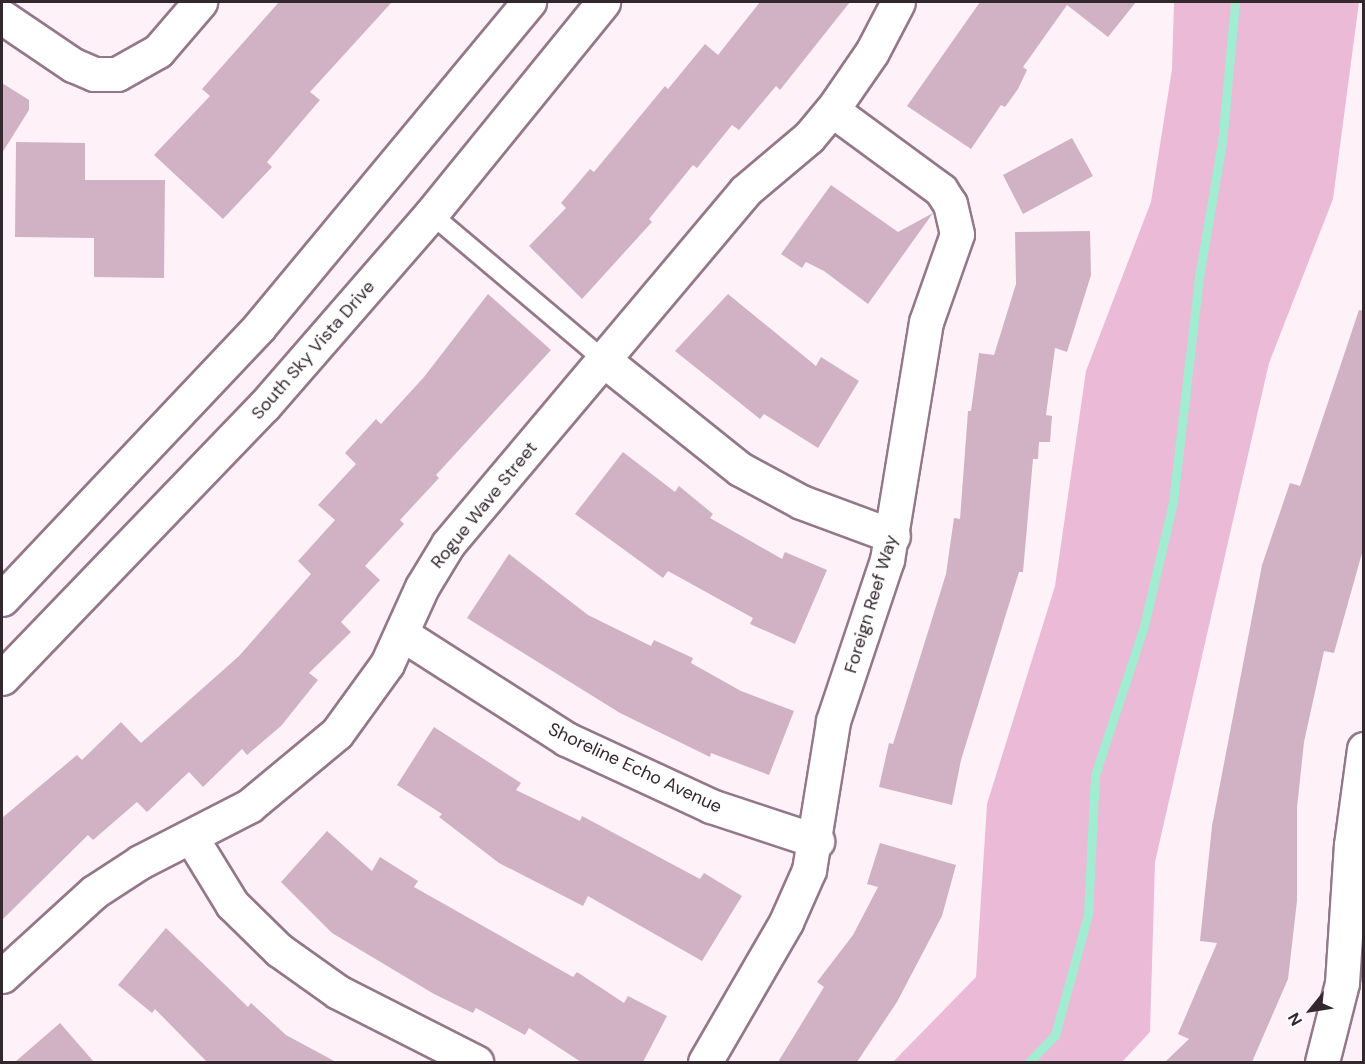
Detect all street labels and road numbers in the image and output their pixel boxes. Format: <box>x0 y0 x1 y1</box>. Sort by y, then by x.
street label: South Sky Vista Drive <box>247 276 379 424</box>
street label: Rogue Wave Street <box>426 437 542 573</box>
street label: Foreign Reef Way <box>840 532 902 676</box>
street label: Shoreline Echo Avenue <box>545 718 725 818</box>

